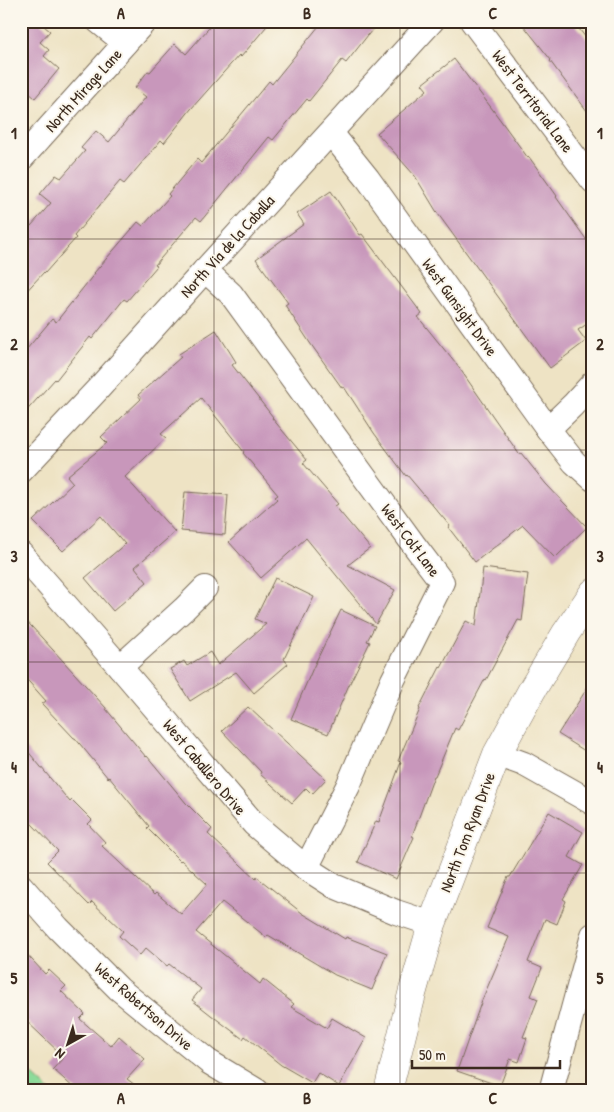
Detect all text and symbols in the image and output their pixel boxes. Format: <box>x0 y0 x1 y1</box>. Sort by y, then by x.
text: A <box>117 2 125 24</box>
text: B <box>303 2 311 24</box>
text: C <box>489 2 498 24</box>
street label: North Mirage Lane <box>40 43 127 137</box>
street label: West Territorial Lane <box>487 45 579 157</box>
text: 1 <box>11 122 17 144</box>
text: 1 <box>597 122 603 144</box>
street label: North Via de la Caballa <box>175 190 279 302</box>
street label: West Gunsight Drive <box>417 254 503 361</box>
text: 2 <box>10 333 18 355</box>
text: 2 <box>596 333 604 355</box>
street label: West Colt Lane <box>376 499 446 581</box>
text: 3 <box>10 545 18 567</box>
text: 3 <box>596 545 604 567</box>
street label: West Caballero Drive <box>158 714 252 820</box>
text: 4 <box>11 756 17 778</box>
text: 4 <box>597 756 603 778</box>
street label: North Tom Ryan Drive <box>434 768 500 895</box>
street label: West Robertson Drive <box>90 957 198 1055</box>
text: 5 <box>11 967 18 989</box>
text: 5 <box>597 967 604 989</box>
north arrow <box>42 1020 92 1070</box>
scale bar <box>412 1037 559 1069</box>
text: N <box>50 1044 68 1064</box>
text: 50 m <box>419 1044 446 1065</box>
text: A <box>117 1087 125 1109</box>
text: B <box>303 1087 311 1109</box>
text: C <box>489 1087 498 1109</box>

